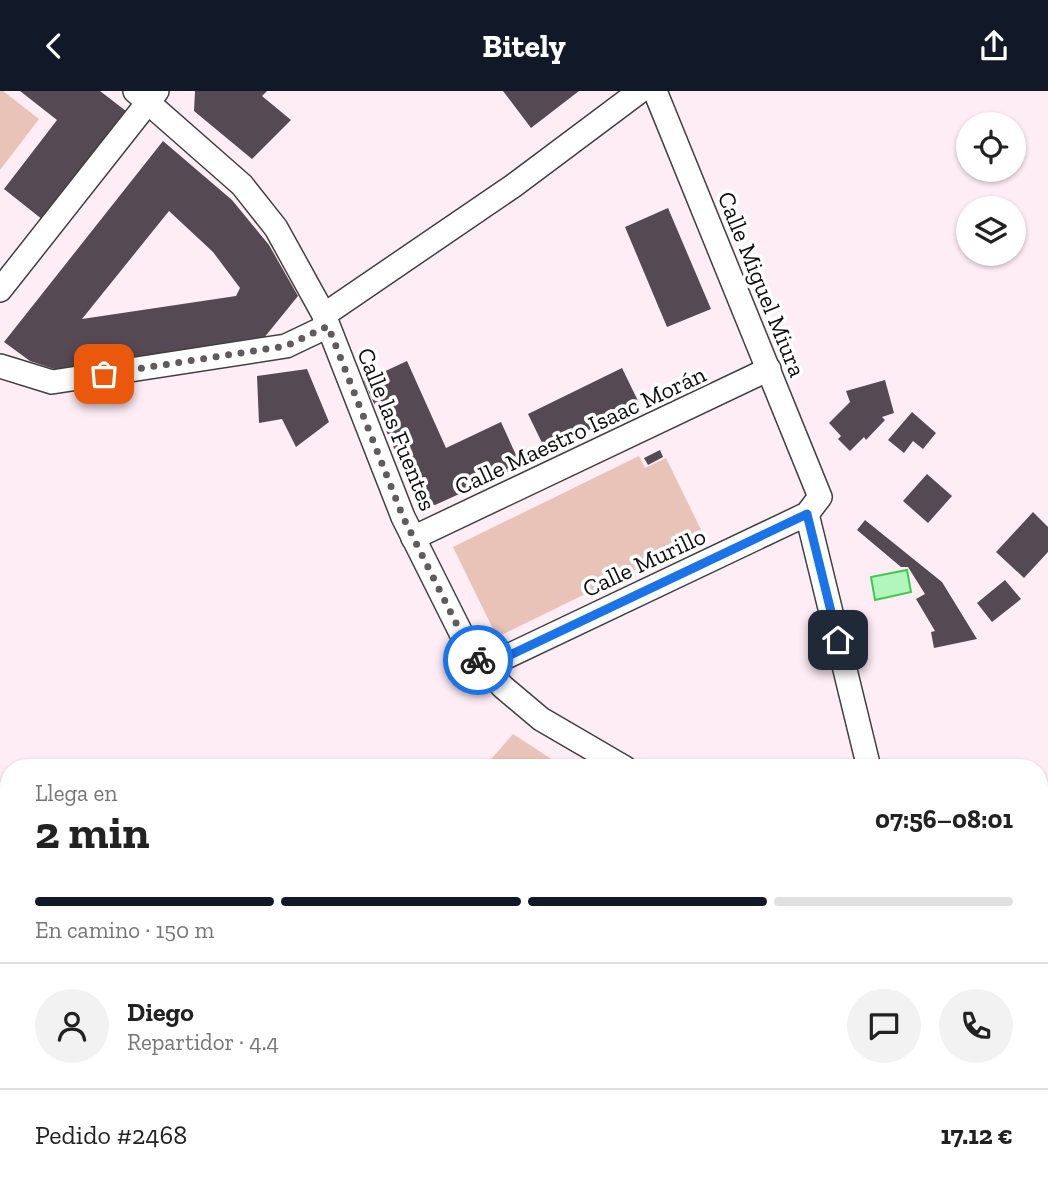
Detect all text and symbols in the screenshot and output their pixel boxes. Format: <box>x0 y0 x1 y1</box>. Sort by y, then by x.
icon: back <box>35 27 73 65</box>
text: Bitely <box>482 27 566 65</box>
icon: share <box>975 27 1013 65</box>
map controls <box>956 112 1026 266</box>
button: locate <box>956 112 1026 182</box>
street label: Calle Miguel Miura <box>712 187 813 381</box>
button: layers <box>956 196 1026 266</box>
street label: Calle las Fuentes <box>351 343 443 515</box>
pin <box>74 344 134 404</box>
icon: bag <box>85 355 123 393</box>
street label: Calle Maestro Isaac Morán <box>450 359 710 501</box>
street label: Calle Murillo <box>578 521 710 603</box>
pin <box>808 610 868 670</box>
icon: home <box>819 621 857 659</box>
courier <box>443 625 513 695</box>
icon: bike <box>459 641 497 679</box>
text: Llega en <box>35 779 117 807</box>
text: 07:56–08:01 <box>875 803 1013 835</box>
text: 2 min <box>35 805 150 860</box>
text: En camino · 150 m <box>35 916 214 944</box>
button: person <box>35 989 109 1063</box>
button: chat <box>847 989 921 1063</box>
button: phone <box>939 989 1013 1063</box>
text: Diego <box>127 996 194 1028</box>
text: Repartidor · 4.4 <box>127 1028 279 1056</box>
text: Pedido #2468 <box>35 1119 187 1151</box>
text: 17.12 € <box>940 1119 1013 1151</box>

